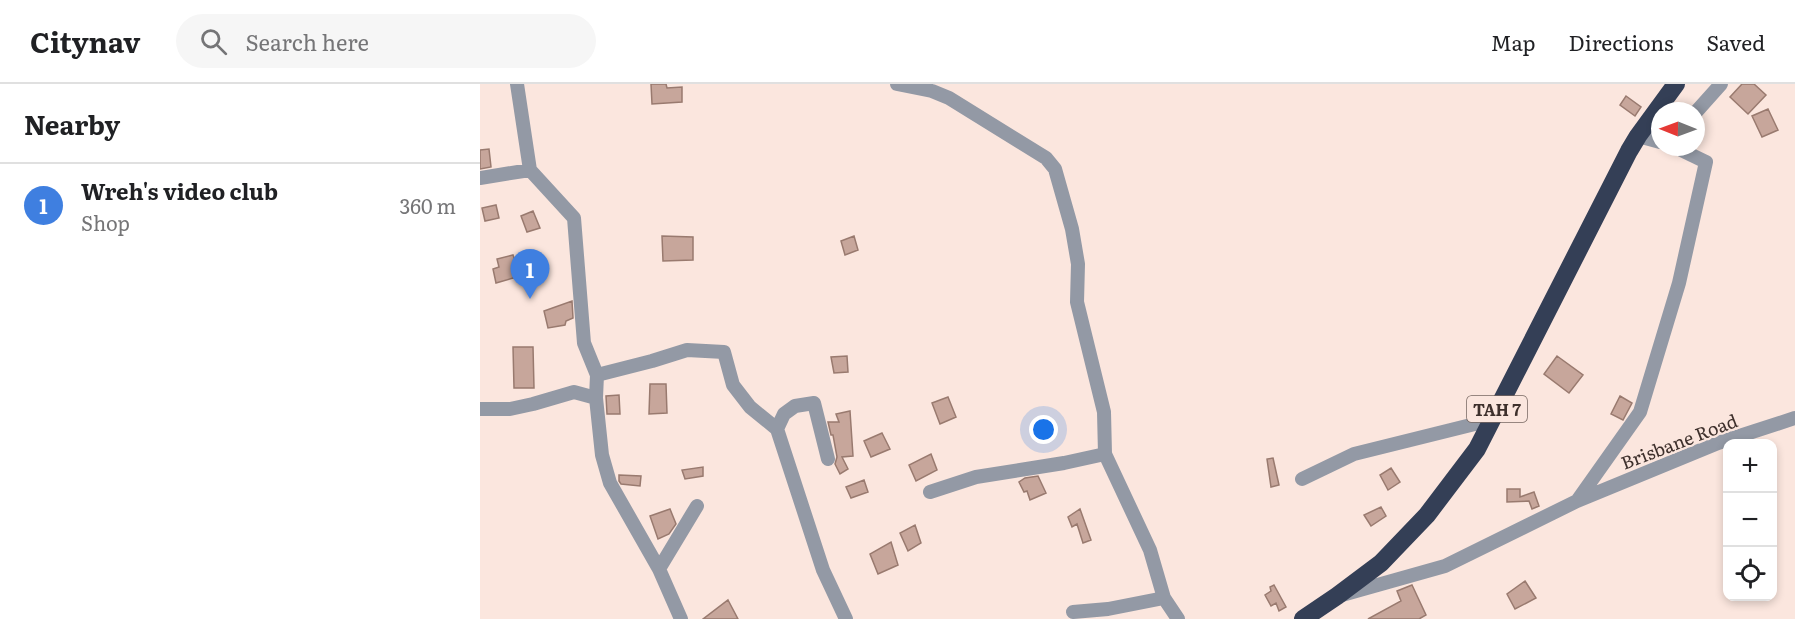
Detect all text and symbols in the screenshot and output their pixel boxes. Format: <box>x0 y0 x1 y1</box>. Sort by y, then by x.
search box <box>176 14 596 68</box>
text: Citynav <box>30 20 140 62</box>
icon: search <box>197 25 230 58</box>
text: Search here <box>245 25 369 58</box>
text: Map <box>1491 26 1536 57</box>
text: Directions <box>1569 26 1674 57</box>
text: Saved <box>1707 26 1765 57</box>
north arrow <box>1651 102 1705 156</box>
text: Nearby <box>24 104 120 143</box>
text: Wreh's video club <box>81 174 278 207</box>
text: 1 <box>39 190 48 220</box>
text: 360 m <box>399 190 456 220</box>
text: Shop <box>81 207 130 237</box>
pin: 1 <box>511 250 550 299</box>
road number: TAH 7 <box>1467 396 1527 422</box>
street label: Brisbane Road <box>1617 406 1741 476</box>
your location <box>1029 415 1058 444</box>
map controls <box>1723 439 1777 601</box>
button: + <box>1723 439 1777 493</box>
button: − <box>1723 493 1777 547</box>
button: locate <box>1723 547 1777 601</box>

